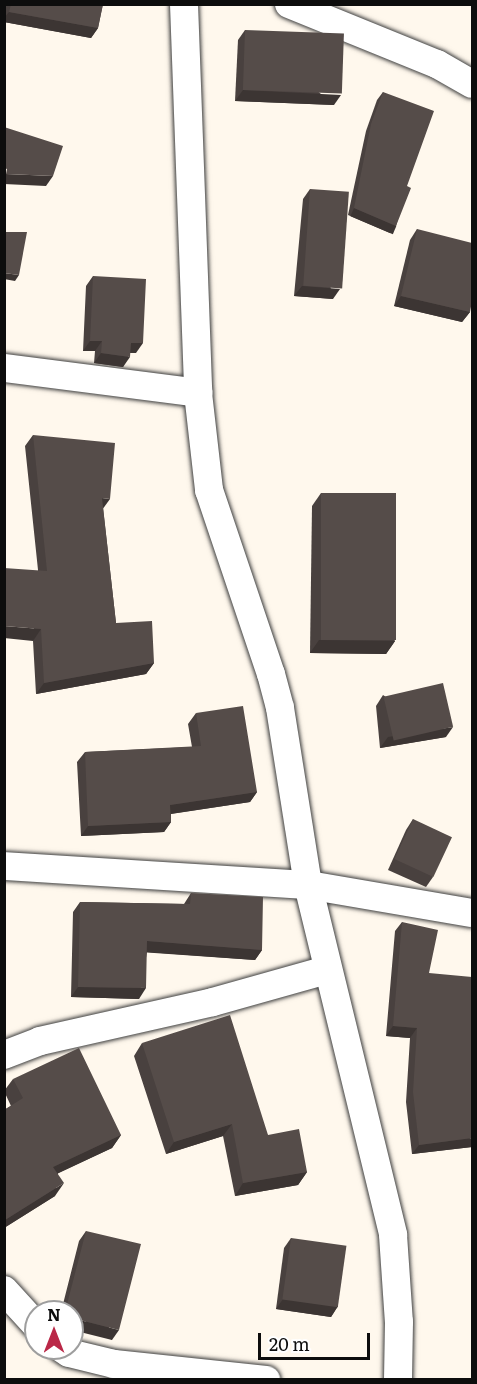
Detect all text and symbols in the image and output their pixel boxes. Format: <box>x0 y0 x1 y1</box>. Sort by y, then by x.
north arrow <box>24 1300 84 1360</box>
text: N <box>47 1302 61 1326</box>
scale bar <box>261 1321 374 1359</box>
text: 20 m <box>269 1330 310 1357</box>

